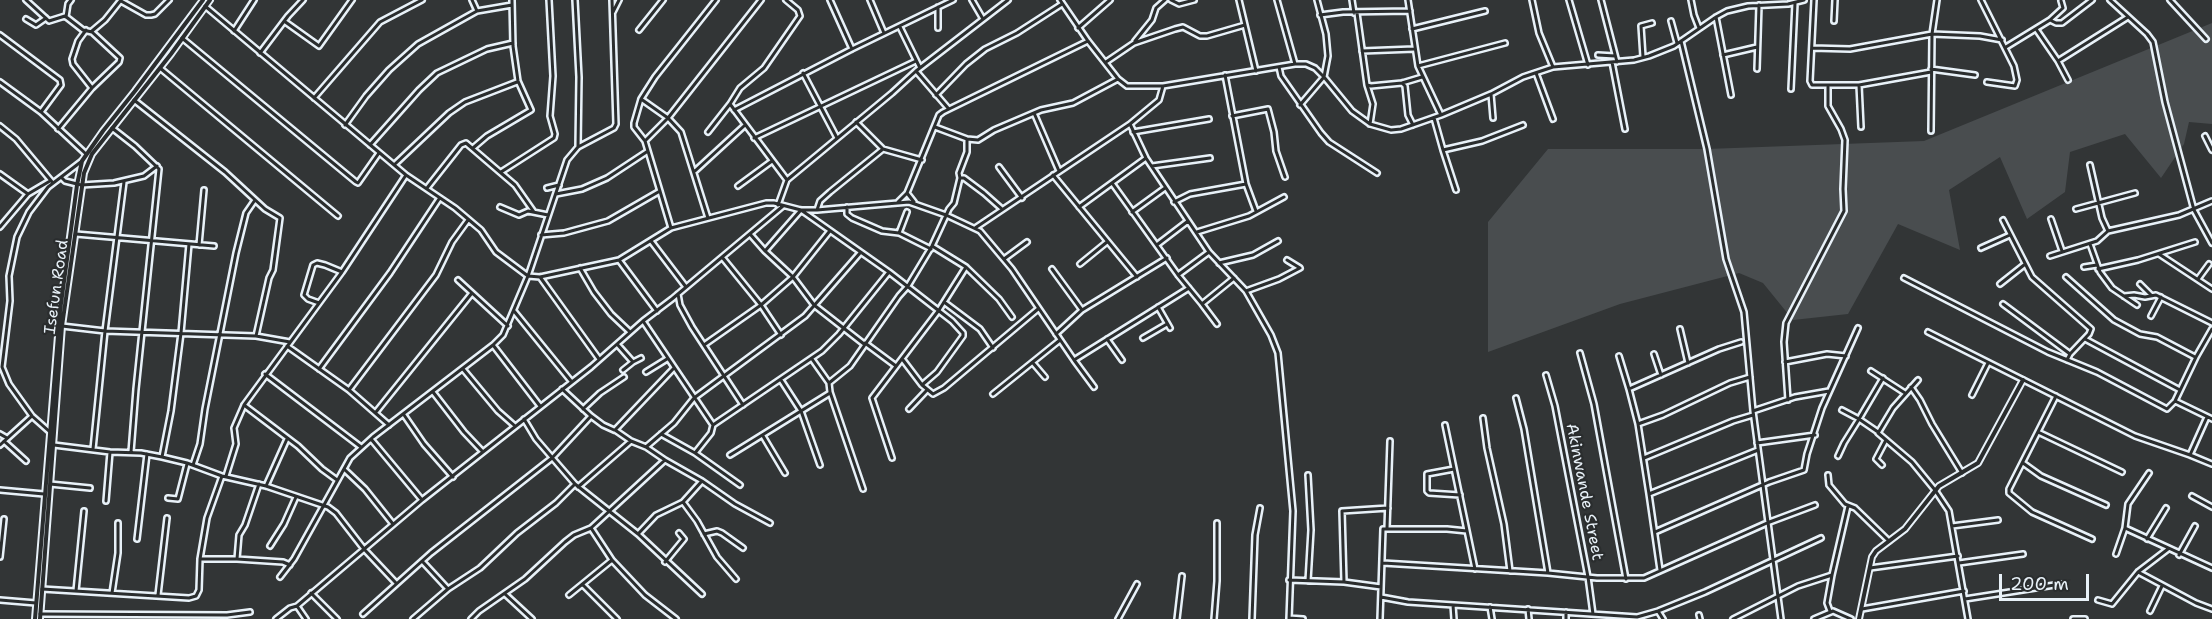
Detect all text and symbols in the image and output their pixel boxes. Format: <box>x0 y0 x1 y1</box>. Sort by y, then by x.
street label: Isefun Road <box>41 239 73 335</box>
street label: Akinwande Street <box>1561 422 1607 562</box>
scale bar <box>2002 562 2092 600</box>
text: 200 m <box>2010 572 2069 596</box>

